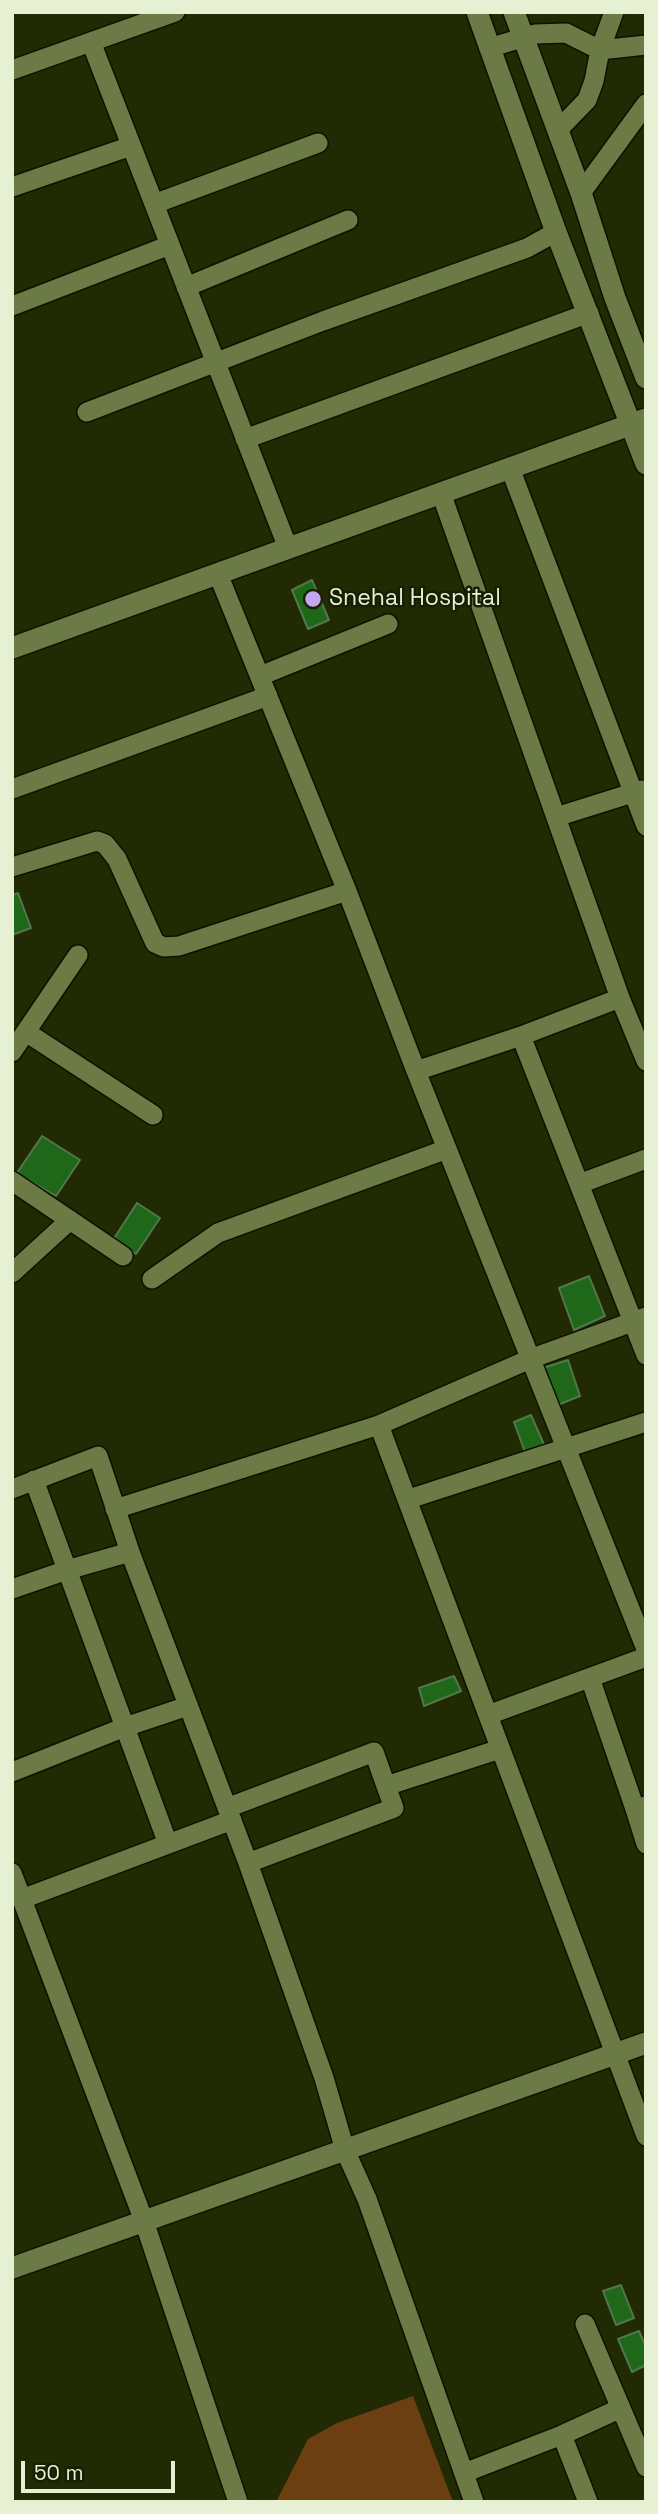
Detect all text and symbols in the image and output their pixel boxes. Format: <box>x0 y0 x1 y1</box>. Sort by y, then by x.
place label: Snehal Hospital <box>329 585 501 613</box>
marker: Snehal Hospital <box>303 589 323 609</box>
scale bar <box>24 2448 178 2492</box>
text: 50 m <box>34 2459 84 2486</box>

